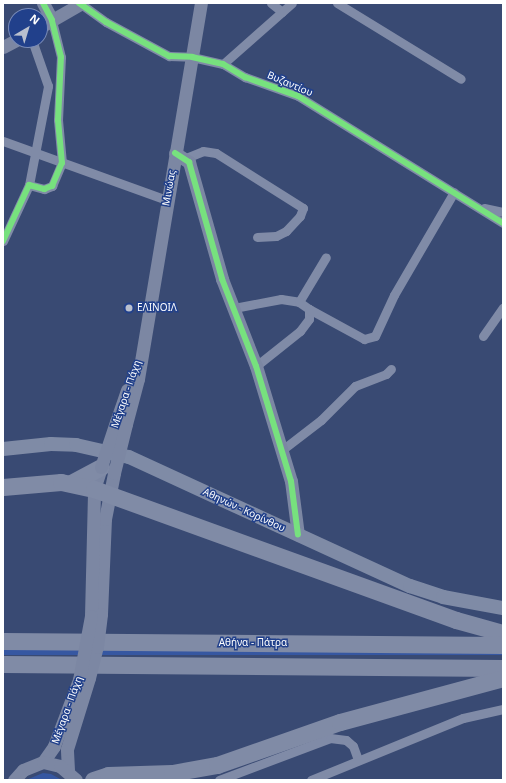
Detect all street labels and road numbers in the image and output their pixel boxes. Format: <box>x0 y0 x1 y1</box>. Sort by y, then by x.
street label: Βυζαντίου <box>265 69 315 99</box>
street label: Μινώας <box>160 169 178 207</box>
street label: Μέγαρα - Πάχη <box>109 358 143 430</box>
street label: Αθηνών - Κορίνθου <box>201 486 287 534</box>
street label: Αθήνα - Πάτρα <box>219 637 287 649</box>
street label: Μέγαρα - Πάχη <box>49 675 85 745</box>

